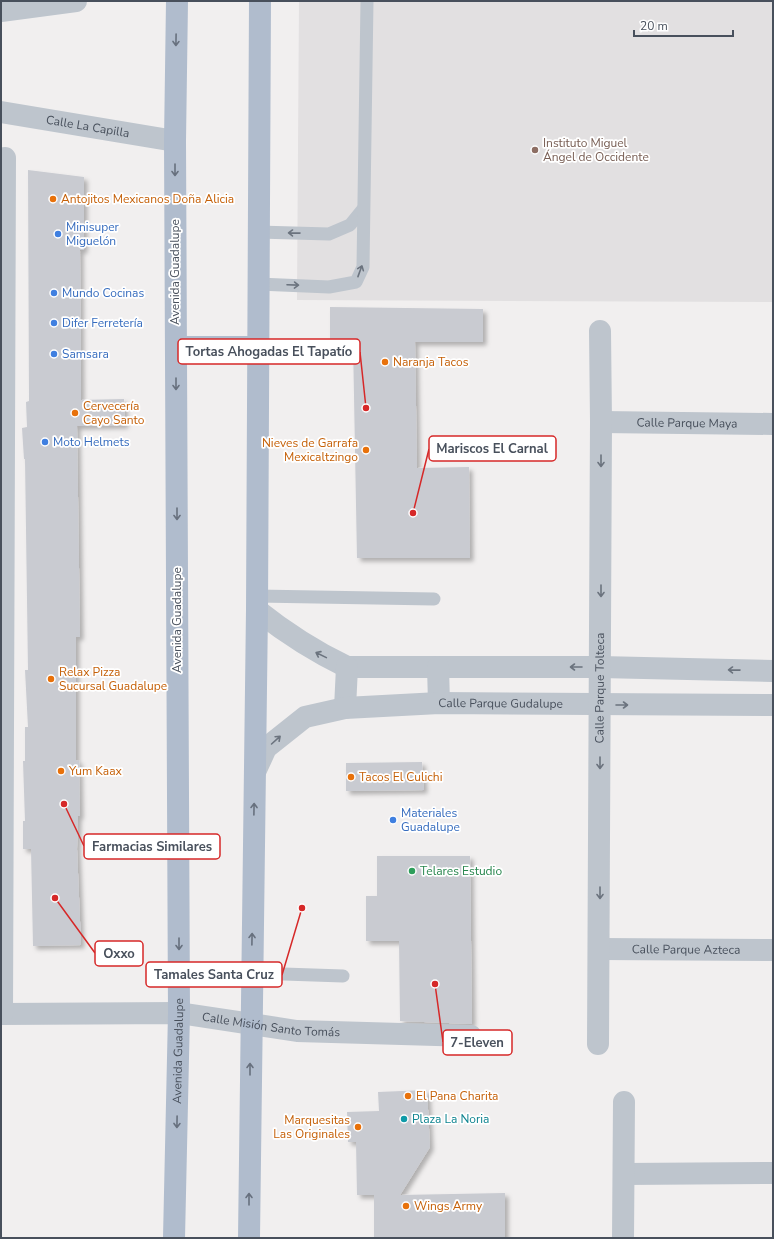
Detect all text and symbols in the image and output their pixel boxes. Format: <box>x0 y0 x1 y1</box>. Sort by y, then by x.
scale bar <box>634 12 733 38</box>
text: 20 m <box>640 18 668 34</box>
one-way arrow <box>172 33 180 46</box>
street label: Calle La Capilla <box>45 112 131 141</box>
place label: Instituto Miguel Ángel de Occidente <box>543 135 649 165</box>
marker: Instituto Miguel Ángel de Occidente <box>530 145 540 155</box>
one-way arrow <box>171 163 179 176</box>
place label: Antojitos Mexicanos Doña Alicia <box>61 191 234 207</box>
marker: Antojitos Mexicanos Doña Alicia <box>48 194 58 204</box>
place label: Minisuper Miguelón <box>66 219 120 249</box>
street label: Avenida Guadalupe <box>167 219 183 325</box>
marker: Minisuper Miguelón <box>53 229 63 239</box>
one-way arrow <box>288 229 301 237</box>
one-way arrow <box>357 265 365 277</box>
one-way arrow <box>286 281 299 289</box>
place label: Mundo Cocinas <box>62 285 144 301</box>
marker: Mundo Cocinas <box>49 288 59 298</box>
place label: Difer Ferretería <box>62 315 143 331</box>
marker: Difer Ferretería <box>49 318 59 328</box>
callout: Tortas Ahogadas El Tapatío <box>178 339 360 364</box>
text: Tortas Ahogadas El Tapatío <box>186 343 352 361</box>
place label: Samsara <box>62 346 109 362</box>
marker: Samsara <box>49 349 59 359</box>
place label: Naranja Tacos <box>393 354 469 370</box>
marker: Naranja Tacos <box>380 357 390 367</box>
one-way arrow <box>172 377 180 390</box>
place label: Cervecería Cayo Santo <box>83 398 145 428</box>
marker: Cervecería Cayo Santo <box>70 408 80 418</box>
street label: Calle Parque Maya <box>636 414 738 432</box>
place label: Moto Helmets <box>53 434 130 450</box>
place label: Nieves de Garrafa Mexicaltzingo <box>262 435 358 465</box>
callout: Mariscos El Carnal <box>429 436 556 461</box>
marker: Moto Helmets <box>40 437 50 447</box>
text: Mariscos El Carnal <box>436 440 549 458</box>
marker: Nieves de Garrafa Mexicaltzingo <box>361 445 371 455</box>
one-way arrow <box>597 454 605 467</box>
one-way arrow <box>173 507 181 520</box>
street label: Avenida Guadalupe <box>169 567 185 673</box>
one-way arrow <box>597 584 605 597</box>
street label: Calle Parque Tolteca <box>591 633 608 743</box>
one-way arrow <box>315 650 327 658</box>
one-way arrow <box>570 663 583 671</box>
place label: Relax Pizza Sucursal Guadalupe <box>59 664 167 694</box>
one-way arrow <box>728 666 741 674</box>
marker: Relax Pizza Sucursal Guadalupe <box>46 674 56 684</box>
street label: Calle Parque Gudalupe <box>438 695 563 712</box>
one-way arrow <box>615 701 628 709</box>
one-way arrow <box>270 735 281 744</box>
one-way arrow <box>596 756 604 769</box>
place label: Yum Kaax <box>68 763 123 779</box>
marker: Yum Kaax <box>56 766 66 776</box>
place label: Tacos El Culichi <box>359 769 442 785</box>
marker: Tacos El Culichi <box>346 772 356 782</box>
one-way arrow <box>250 803 258 816</box>
place label: Materiales Guadalupe <box>401 805 460 835</box>
marker: Materiales Guadalupe <box>388 815 398 825</box>
callout: Farmacias Similares <box>84 834 220 859</box>
text: Farmacias Similares <box>92 838 212 856</box>
place label: Telares Estudio <box>420 863 502 879</box>
marker: Telares Estudio <box>407 866 417 876</box>
one-way arrow <box>596 886 604 899</box>
one-way arrow <box>248 933 256 946</box>
one-way arrow <box>175 937 183 950</box>
callout: Oxxo <box>95 941 143 966</box>
street label: Calle Parque Azteca <box>632 941 740 958</box>
text: Oxxo <box>103 945 135 963</box>
callout: Tamales Santa Cruz <box>146 962 282 987</box>
text: Tamales Santa Cruz <box>154 966 274 984</box>
street label: Avenida Guadalupe <box>169 998 187 1104</box>
street label: Calle Misión Santo Tomás <box>201 1009 341 1040</box>
callout: 7-Eleven <box>443 1030 512 1055</box>
text: 7-Eleven <box>450 1034 504 1052</box>
one-way arrow <box>246 1063 254 1076</box>
place label: El Pana Charita <box>416 1088 498 1104</box>
marker: El Pana Charita <box>403 1091 413 1101</box>
place label: Plaza La Noria <box>412 1111 489 1127</box>
place label: Marquesitas Las Originales <box>273 1112 350 1142</box>
marker: Plaza La Noria <box>399 1114 409 1124</box>
one-way arrow <box>173 1115 181 1128</box>
marker: Marquesitas Las Originales <box>353 1122 363 1132</box>
one-way arrow <box>245 1193 253 1206</box>
place label: Wings Army <box>414 1198 483 1214</box>
marker: Wings Army <box>401 1201 411 1211</box>

